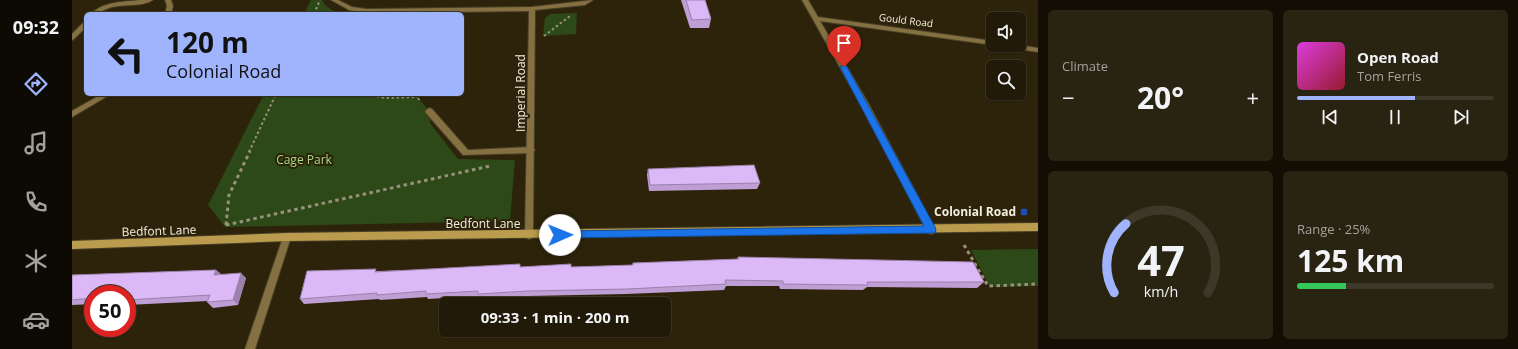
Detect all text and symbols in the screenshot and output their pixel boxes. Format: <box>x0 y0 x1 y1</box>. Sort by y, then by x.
street label: Gould Road <box>878 10 934 30</box>
map controls <box>986 12 1026 100</box>
button: sound <box>986 12 1026 52</box>
text: 09:32 <box>13 15 59 39</box>
text: 120 m <box>166 23 249 61</box>
pin <box>827 26 861 67</box>
icon: left <box>100 28 152 80</box>
icon: arrive <box>833 32 855 54</box>
text: Open Road <box>1357 47 1439 67</box>
street label: Imperial Road <box>512 54 529 132</box>
text: Climate <box>1062 57 1108 75</box>
text: Colonial Road <box>166 59 281 83</box>
button: search <box>986 60 1026 100</box>
text: Tom Ferris <box>1357 67 1422 85</box>
icon: directions <box>22 70 50 98</box>
text: 20° <box>1137 77 1184 118</box>
text: − <box>1062 82 1075 112</box>
text: + <box>1246 82 1259 112</box>
icon: previous <box>1319 106 1341 128</box>
icon: pause <box>1384 106 1406 128</box>
icon: next <box>1450 106 1472 128</box>
icon: music <box>22 129 50 157</box>
park label: Cage Park <box>276 151 333 168</box>
icon: phone <box>22 188 50 216</box>
place label: Colonial Road <box>934 203 1016 220</box>
marker: Colonial Road <box>1019 207 1029 217</box>
position arrow <box>539 214 581 256</box>
street label: Bedfont Lane <box>446 215 521 232</box>
text: Range · 25% <box>1297 220 1370 238</box>
street label: Bedfont Lane <box>121 221 197 240</box>
text: 47 <box>1137 232 1184 288</box>
text: 125 km <box>1297 240 1404 281</box>
icon: climate <box>22 247 50 275</box>
text: km/h <box>1143 281 1178 300</box>
speed limit sign: 50 <box>84 285 136 337</box>
icon: car <box>22 306 50 334</box>
text: 09:33 · 1 min · 200 m <box>481 307 629 327</box>

